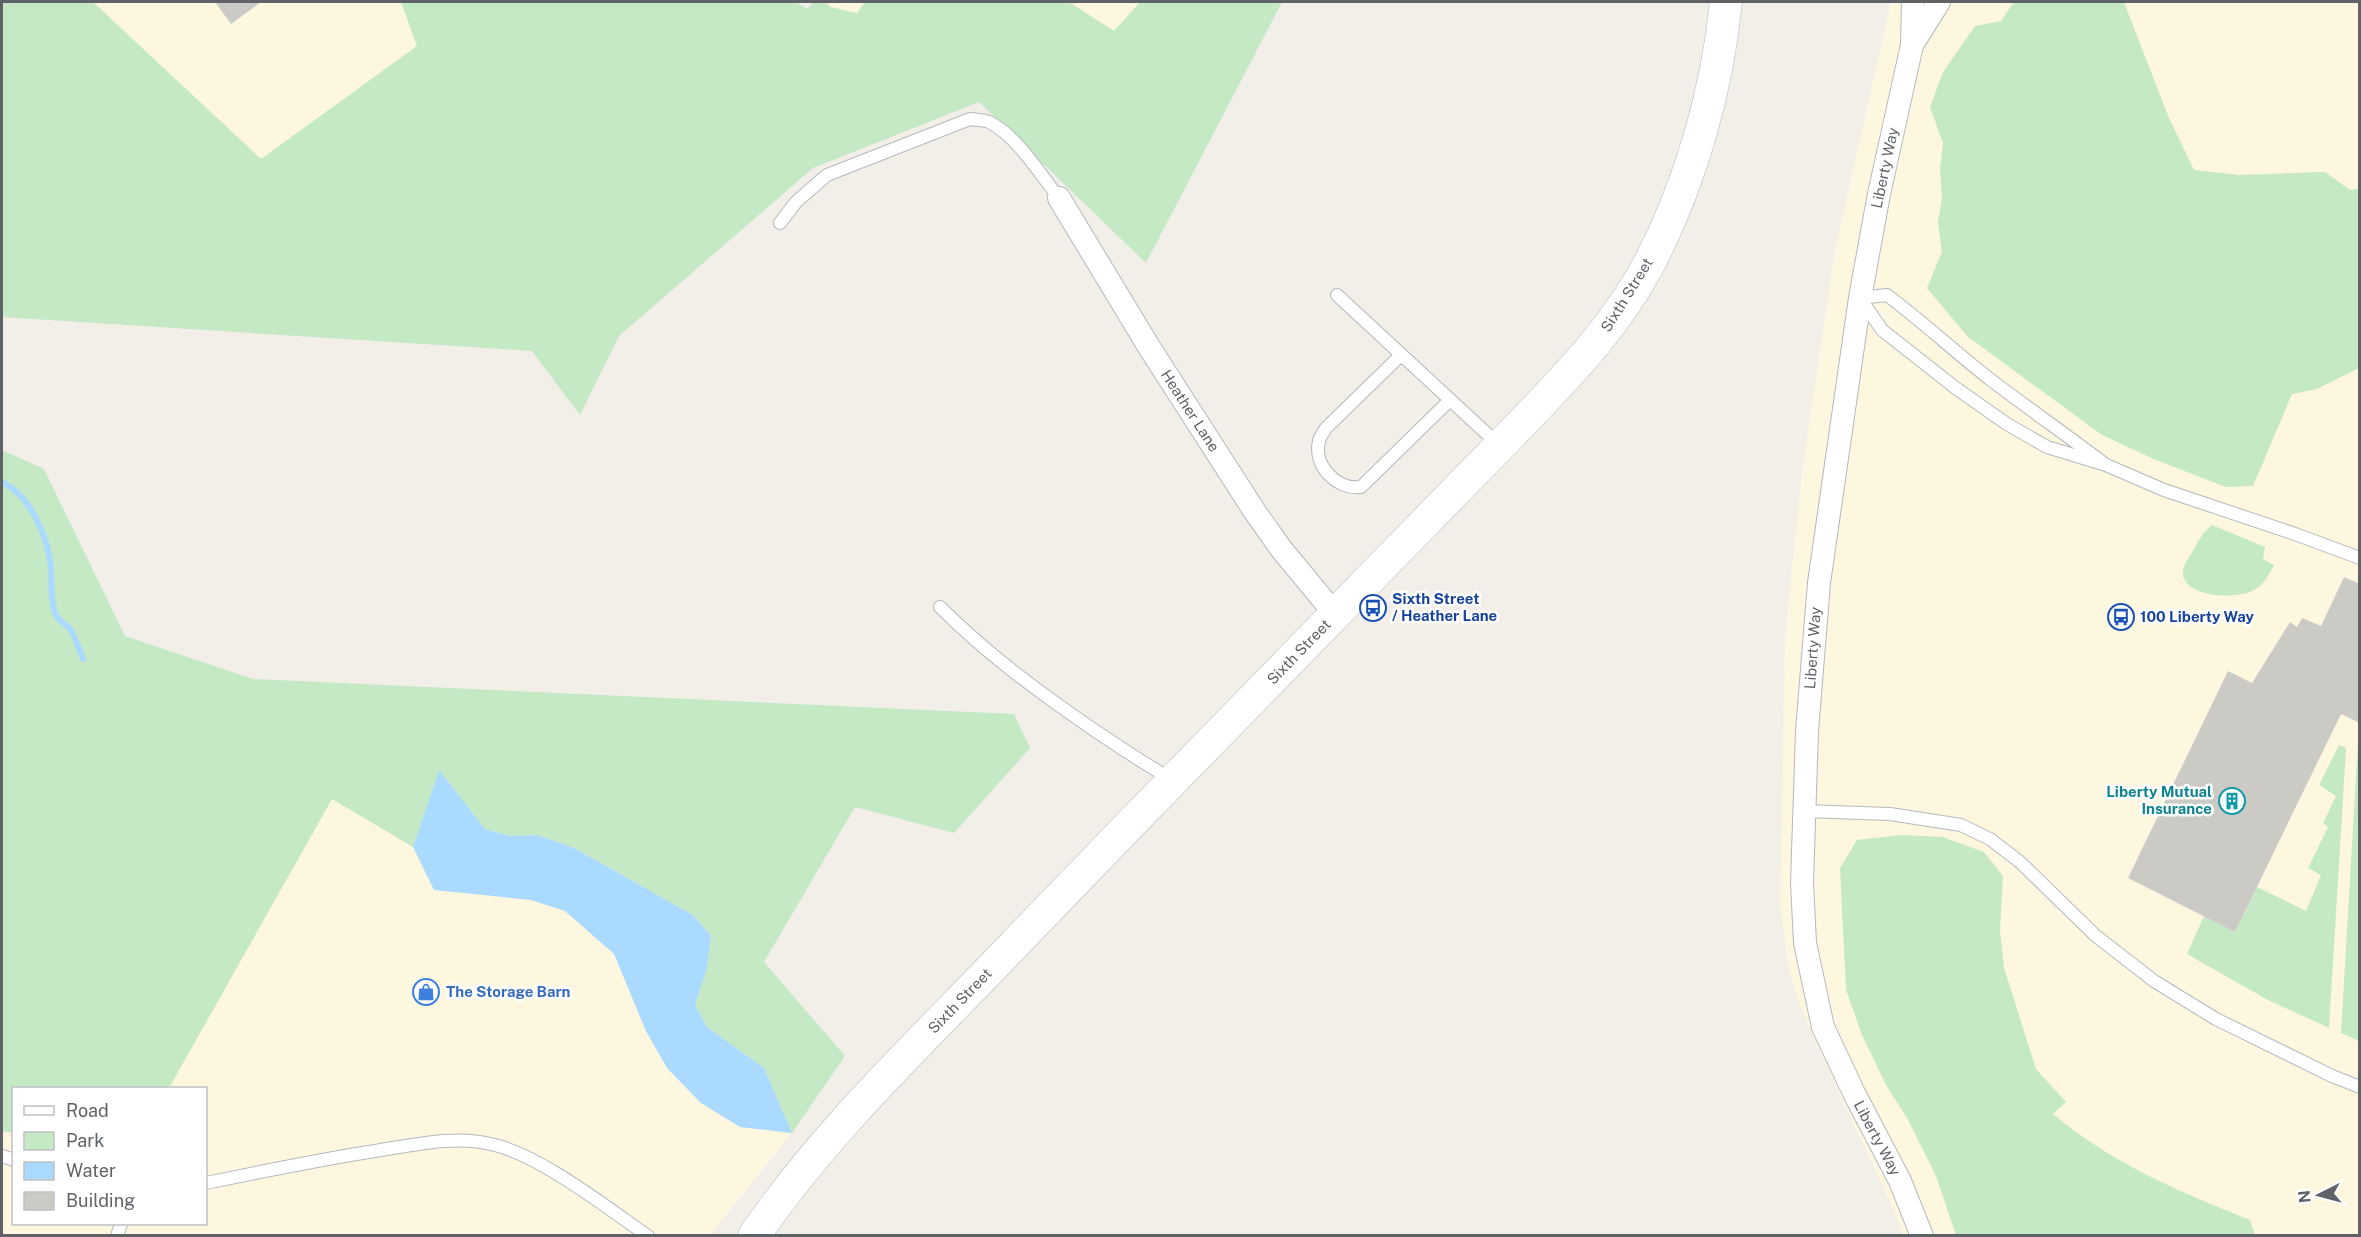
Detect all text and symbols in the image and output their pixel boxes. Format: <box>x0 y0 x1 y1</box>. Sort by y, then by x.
street label: Liberty Way <box>1868 126 1901 210</box>
street label: Sixth Street <box>1597 255 1656 335</box>
street label: Heather Lane <box>1158 367 1223 455</box>
place label: Sixth Street / Heather Lane <box>1392 590 1497 624</box>
bus stop icon: Sixth Street / Heather Lane <box>1358 593 1388 623</box>
bus stop icon: 100 Liberty Way <box>2106 602 2136 632</box>
street label: Liberty Way <box>1801 606 1824 690</box>
place label: 100 Liberty Way <box>2140 608 2254 625</box>
street label: Sixth Street <box>1263 615 1334 688</box>
place label: Liberty Mutual Insurance <box>2106 783 2212 817</box>
building icon: Liberty Mutual Insurance <box>2217 786 2247 816</box>
street label: Sixth Street <box>924 964 995 1037</box>
shop icon: The Storage Barn <box>411 977 441 1007</box>
place label: The Storage Barn <box>446 983 571 1000</box>
legend <box>12 1087 207 1225</box>
street label: Liberty Way <box>1851 1097 1904 1178</box>
text: Road <box>66 1100 109 1121</box>
text: Park <box>66 1130 104 1151</box>
text: Water <box>66 1160 116 1181</box>
north arrow <box>2289 1165 2349 1225</box>
text: N <box>2294 1189 2315 1204</box>
text: Building <box>66 1190 135 1211</box>

